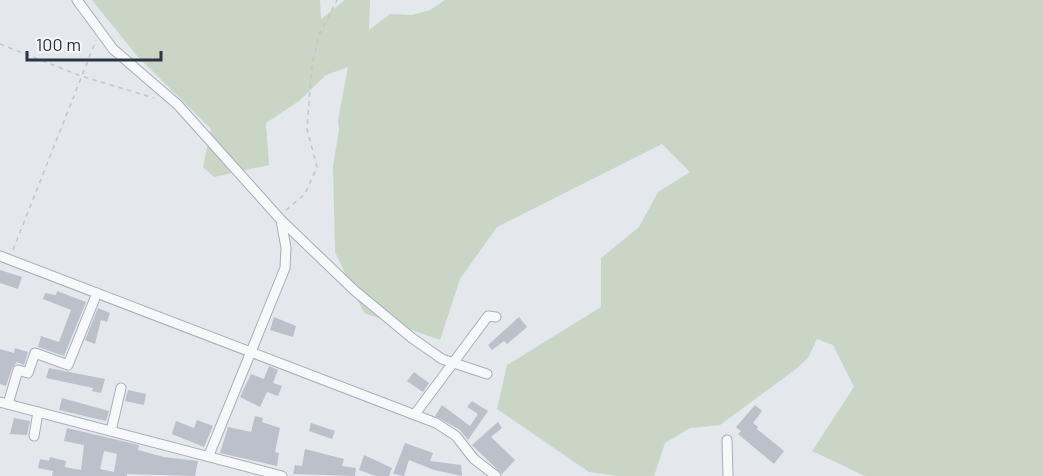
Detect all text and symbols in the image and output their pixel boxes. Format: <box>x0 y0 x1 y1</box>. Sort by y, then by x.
scale bar <box>27 24 160 62</box>
text: 100 m <box>36 33 81 55</box>

